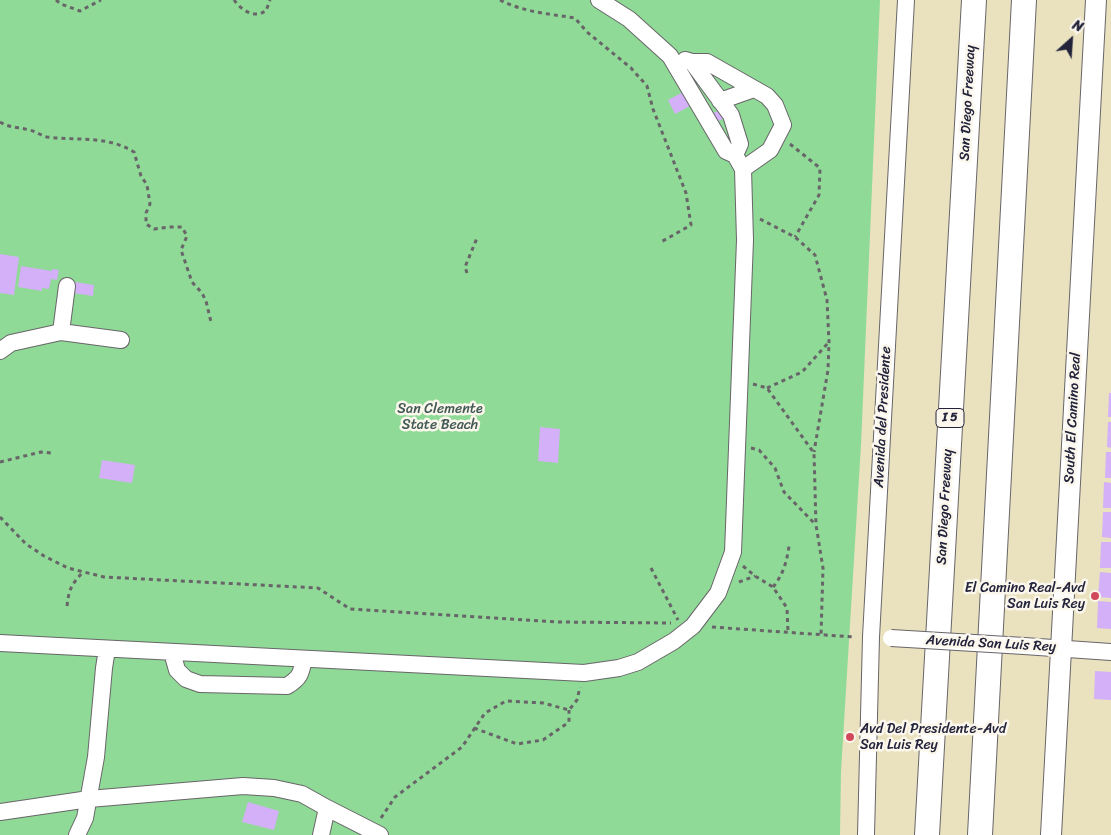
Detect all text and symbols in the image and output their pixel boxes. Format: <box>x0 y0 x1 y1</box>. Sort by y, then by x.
text: N <box>1068 13 1088 39</box>
north arrow <box>1046 15 1096 65</box>
street label: San Diego Freeway <box>957 45 979 161</box>
street label: Avenida del Presidente <box>871 346 895 488</box>
street label: South El Camino Real <box>1061 352 1085 484</box>
park label: San Clemente State Beach <box>397 401 483 434</box>
road number: I 5 <box>936 408 964 428</box>
street label: San Diego Freeway <box>934 449 956 565</box>
place label: El Camino Real-Avd San Luis Rey <box>965 580 1085 612</box>
marker: El Camino Real-Avd San Luis Rey <box>1089 590 1101 602</box>
street label: Avenida San Luis Rey <box>926 632 1056 656</box>
place label: Avd Del Presidente-Avd San Luis Rey <box>860 721 1006 754</box>
marker: Avd Del Presidente-Avd San Luis Rey <box>844 731 856 743</box>

